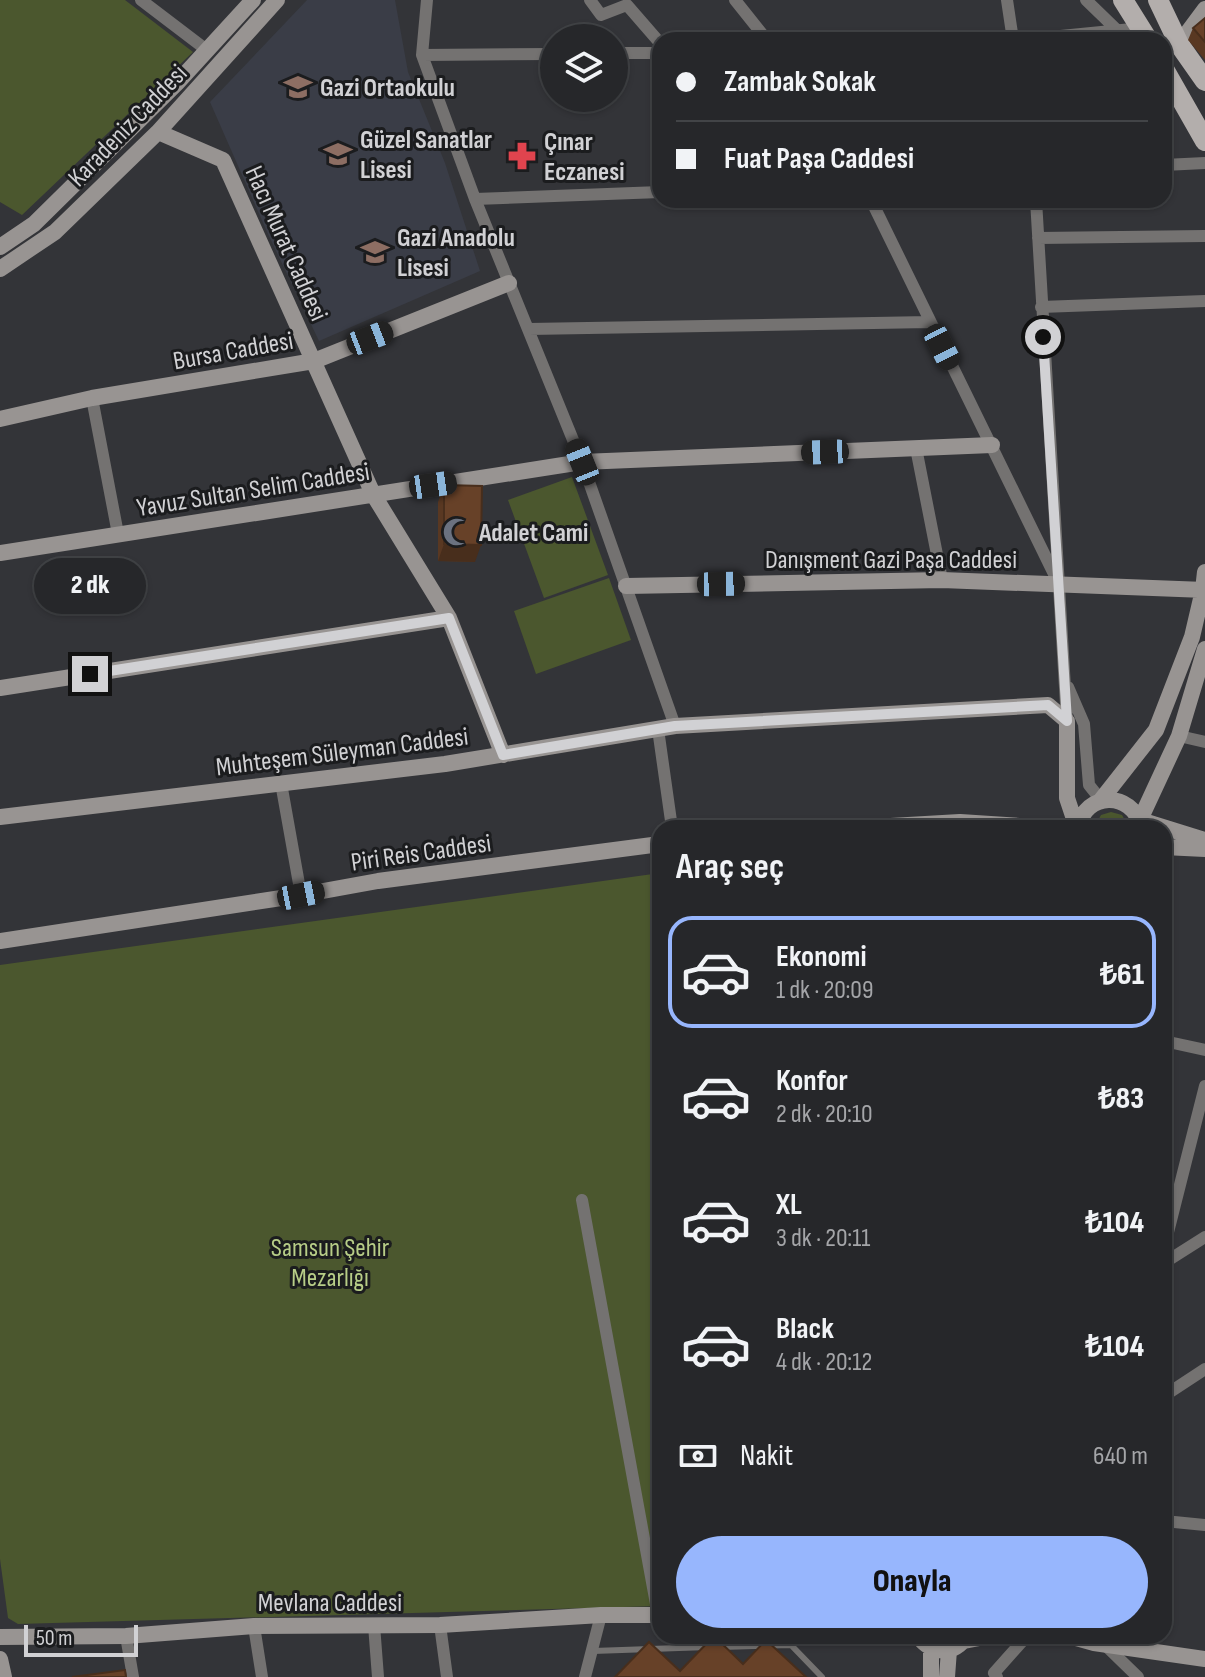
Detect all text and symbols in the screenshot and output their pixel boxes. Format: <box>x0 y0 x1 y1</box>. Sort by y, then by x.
map controls <box>540 24 628 112</box>
button: layers <box>540 24 628 112</box>
street label: Karadeniz Caddesi <box>62 58 194 194</box>
text: Zambak Sokak <box>724 64 876 100</box>
school or university icon: Gazi Ortaokulu <box>283 72 313 102</box>
place label: Gazi Ortaokulu <box>320 73 455 104</box>
place label: Güzel Sanatlar Lisesi <box>360 125 492 186</box>
place label: Çınar Eczanesi <box>544 127 625 188</box>
school or university icon: Güzel Sanatlar Lisesi <box>323 139 353 169</box>
pharmacy icon: Çınar Eczanesi <box>507 141 537 171</box>
text: Fuat Paşa Caddesi <box>724 141 914 177</box>
street label: Hacı Murat Caddesi <box>238 161 334 326</box>
place label: Gazi Anadolu Lisesi <box>397 223 515 284</box>
school or university icon: Gazi Anadolu Lisesi <box>360 237 390 267</box>
car <box>343 318 397 358</box>
route start <box>1025 319 1061 355</box>
car <box>920 320 964 374</box>
street label: Bursa Caddesi <box>171 326 296 377</box>
car <box>562 435 602 489</box>
car <box>801 439 849 465</box>
street label: Yavuz Sultan Selim Caddesi <box>135 457 372 524</box>
car <box>408 470 458 500</box>
mosque icon: Adalet Cami <box>442 517 472 547</box>
place label: Adalet Cami <box>478 518 588 549</box>
street label: Danışment Gazi Paşa Caddesi <box>765 545 1017 576</box>
callout: 2 dk <box>34 558 146 614</box>
text: 2 dk <box>71 570 109 601</box>
car <box>697 572 745 596</box>
route end <box>72 656 108 692</box>
street label: Muhteşem Süleyman Caddesi <box>214 722 470 783</box>
street label: Piri Reis Caddesi <box>349 828 493 879</box>
text: Araç seç <box>676 846 784 889</box>
car <box>275 879 327 911</box>
icon: car <box>680 936 752 1008</box>
text: Ekonomi <box>776 939 867 975</box>
text: ₺61 <box>1100 957 1144 993</box>
text: 1 dk · 20:09 <box>776 975 873 1006</box>
icon: car <box>680 1060 752 1132</box>
text: Konfor <box>776 1063 848 1099</box>
text: ₺83 <box>1098 1081 1144 1117</box>
text: 2 dk · 20:10 <box>776 1099 873 1130</box>
icon: car <box>680 1184 752 1256</box>
text: XL <box>776 1187 802 1223</box>
text: ₺104 <box>1085 1205 1144 1241</box>
text: 3 dk · 20:11 <box>776 1223 870 1254</box>
park label: Samsun Şehir Mezarlığı <box>271 1233 390 1294</box>
icon: car <box>680 1308 752 1380</box>
text: Black <box>776 1311 834 1347</box>
text: ₺104 <box>1085 1329 1144 1365</box>
text: 4 dk · 20:12 <box>776 1347 872 1378</box>
icon: cash <box>676 1434 720 1478</box>
text: Nakit <box>740 1438 793 1474</box>
text: 640 m <box>1093 1441 1148 1472</box>
button: Onayla <box>676 1536 1148 1628</box>
street label: Mevlana Caddesi <box>258 1588 402 1619</box>
scale bar <box>24 1621 138 1657</box>
text: 50 m <box>36 1625 72 1652</box>

